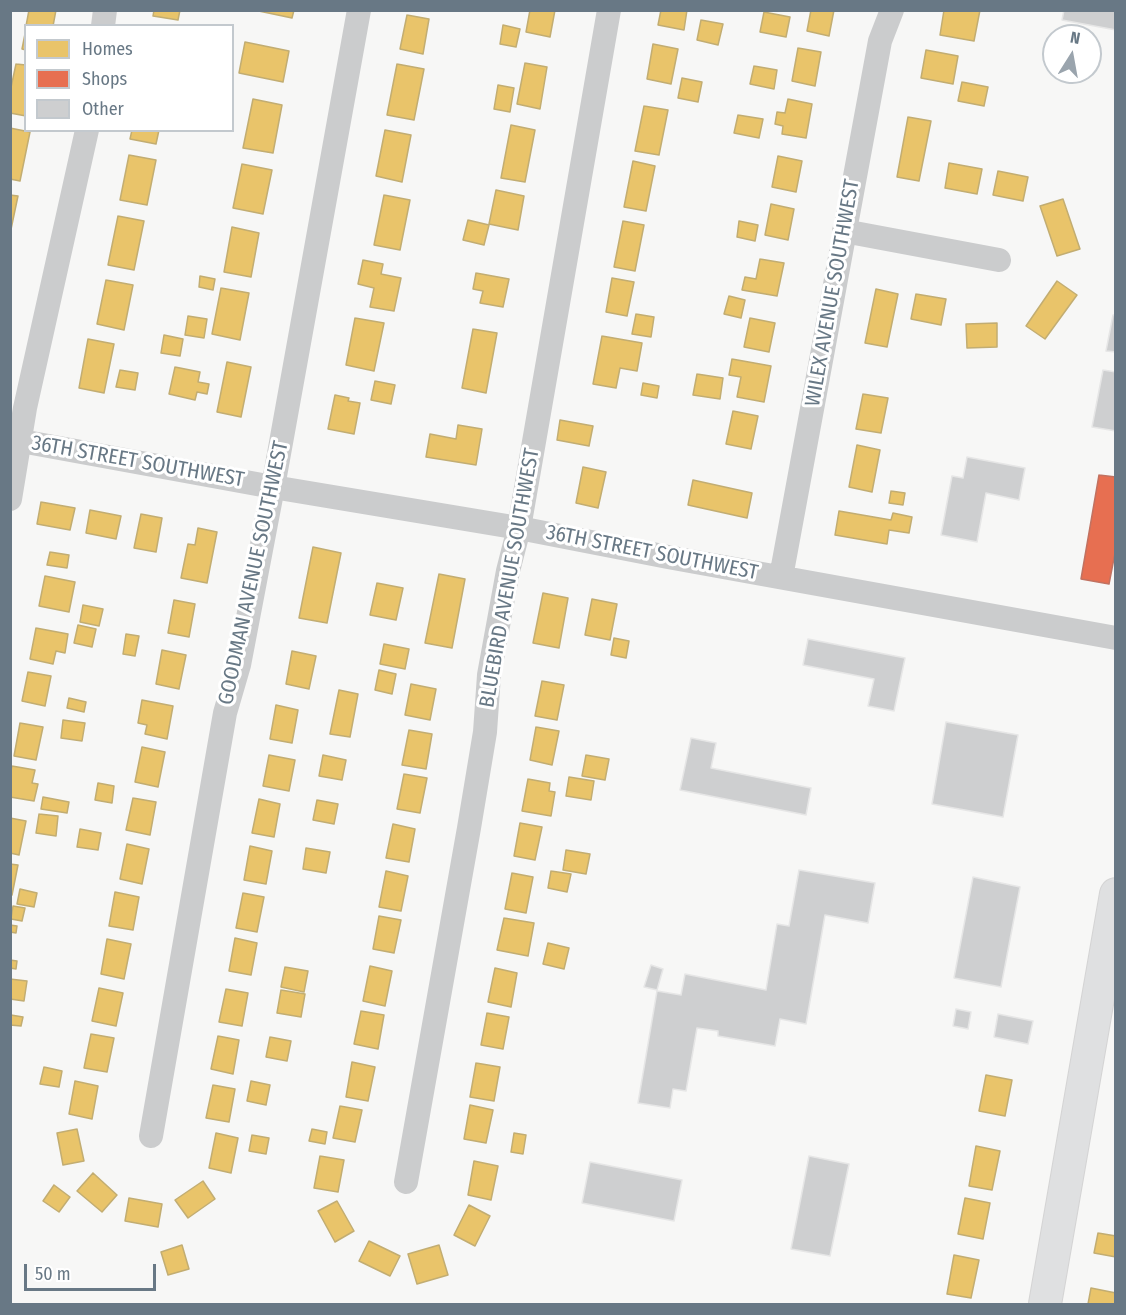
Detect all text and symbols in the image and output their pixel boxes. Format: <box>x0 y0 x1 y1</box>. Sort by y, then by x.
legend <box>24 24 234 132</box>
north arrow <box>1042 24 1102 84</box>
text: N <box>1069 28 1082 48</box>
text: Homes <box>82 38 133 60</box>
text: Shops <box>82 68 127 90</box>
text: Other <box>82 98 124 120</box>
street label: WILEX AVENUE SOUTHWEST <box>801 177 865 409</box>
street label: 36TH STREET SOUTHWEST <box>30 431 246 493</box>
street label: GOODMAN AVENUE SOUTHWEST <box>214 439 294 707</box>
street label: BLUEBIRD AVENUE SOUTHWEST <box>475 446 545 710</box>
street label: 36TH STREET SOUTHWEST <box>544 520 760 586</box>
scale bar <box>27 1252 159 1290</box>
text: 50 m <box>35 1263 71 1285</box>

